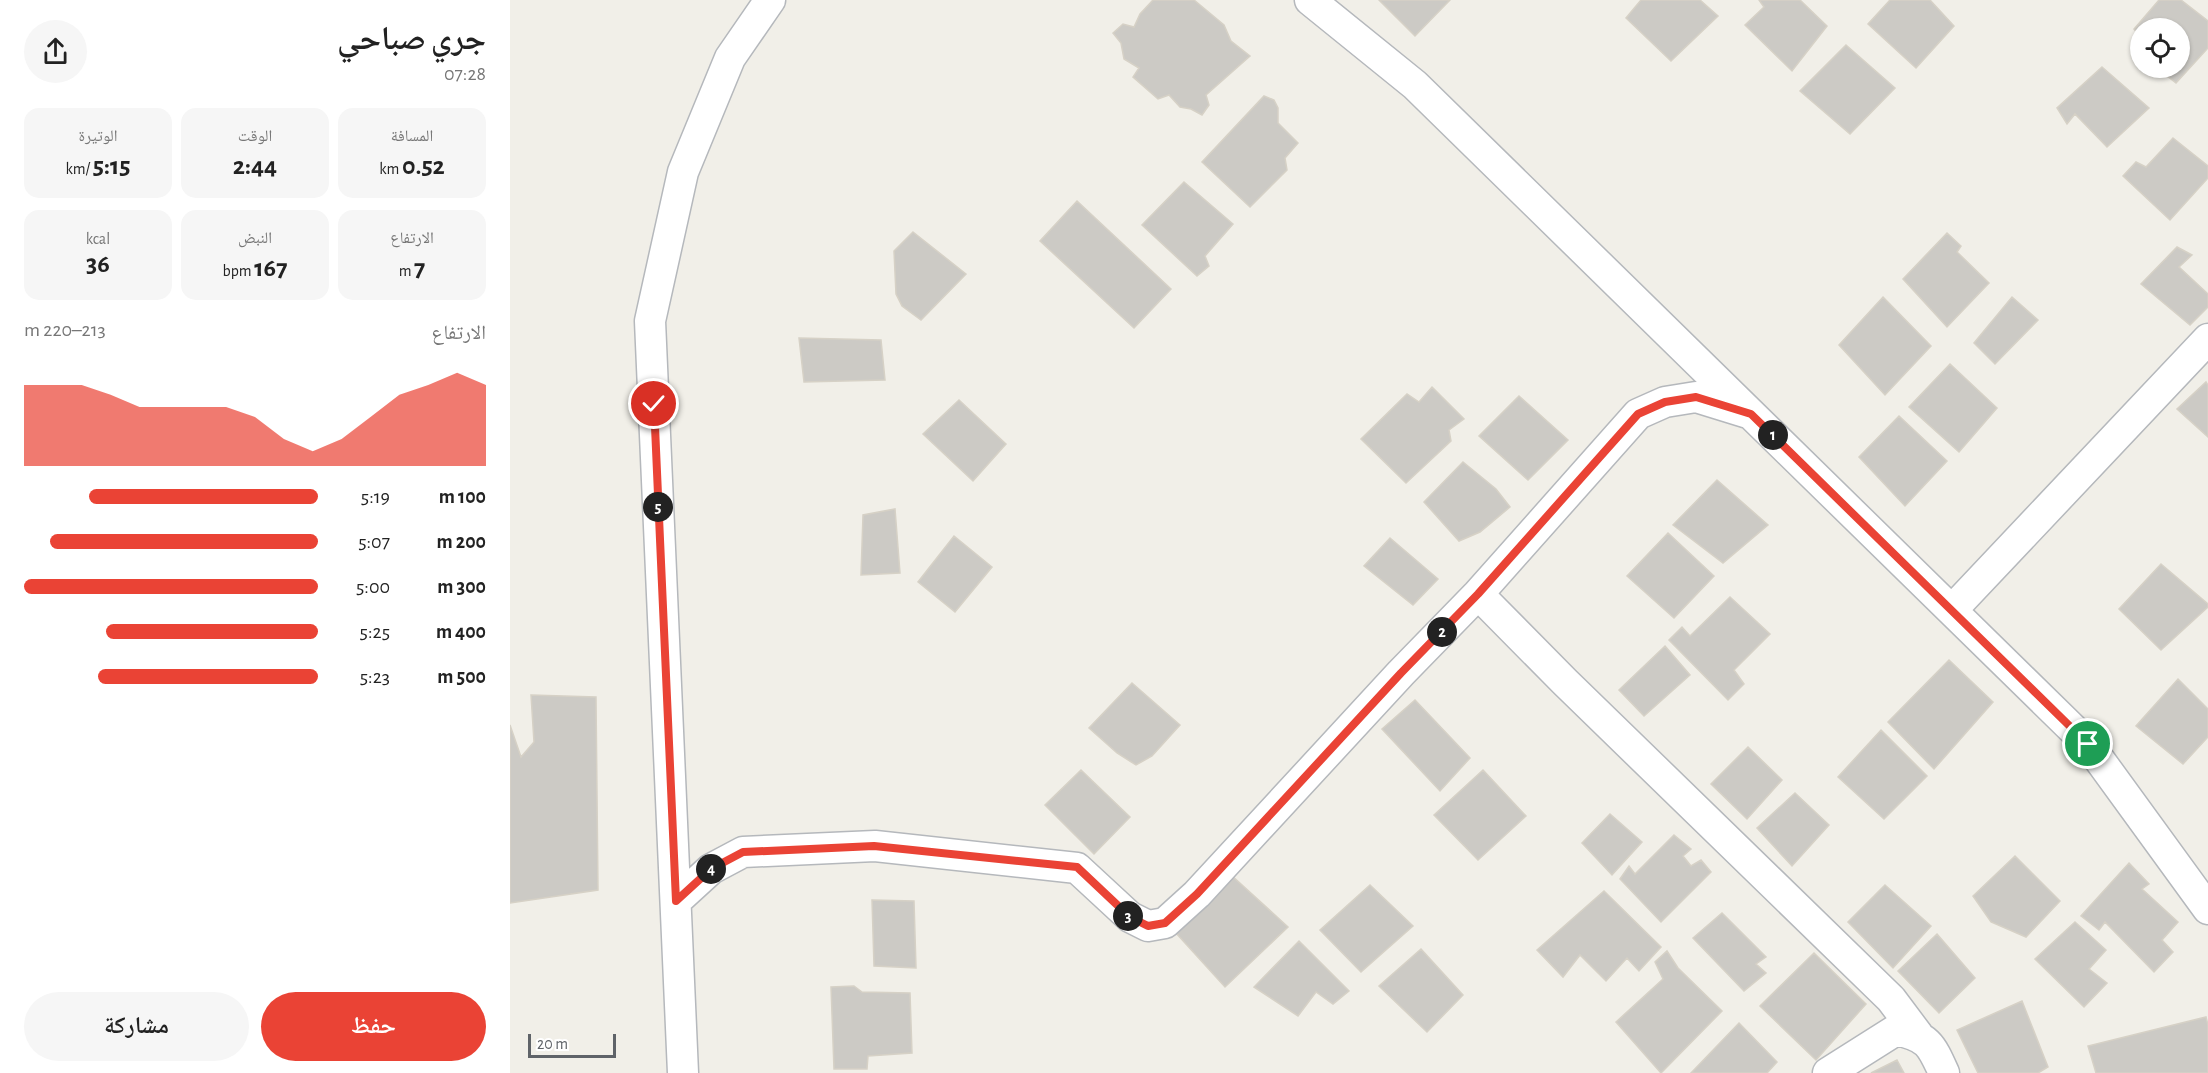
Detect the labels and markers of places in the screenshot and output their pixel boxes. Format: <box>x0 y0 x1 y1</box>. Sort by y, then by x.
pin <box>628 378 679 429</box>
pin: 1 <box>1758 420 1788 450</box>
pin: 5 <box>643 492 673 522</box>
pin: 2 <box>1427 617 1457 647</box>
pin <box>2062 718 2113 769</box>
pin: 4 <box>696 854 726 884</box>
pin: 3 <box>1113 901 1143 931</box>

